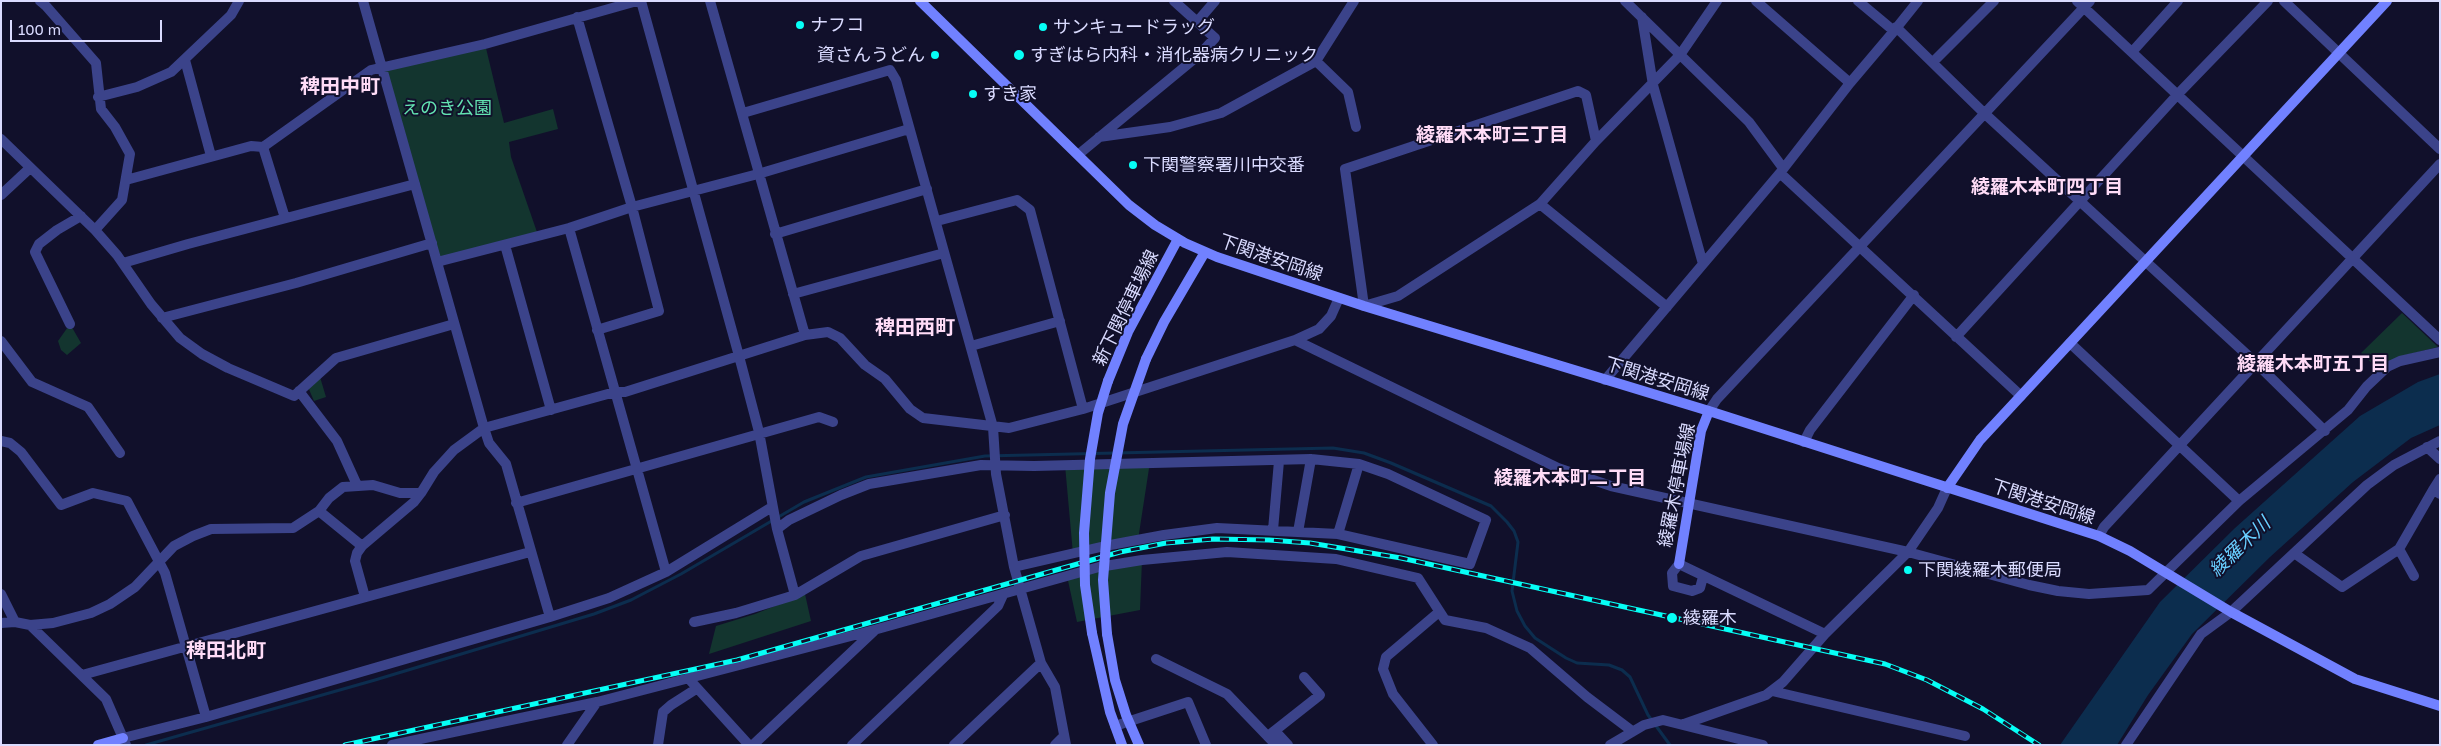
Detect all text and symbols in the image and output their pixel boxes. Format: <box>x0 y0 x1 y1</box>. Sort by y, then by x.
scale bar <box>12 10 165 42</box>
place label: ナフコ <box>810 14 864 36</box>
place label: サンキュードラッグ <box>1053 16 1215 38</box>
marker: ナフコ <box>794 19 806 31</box>
text: 100 m <box>18 20 61 38</box>
marker: サンキュードラッグ <box>1037 21 1049 33</box>
place label: 資さんうどん <box>817 44 925 66</box>
place label: すぎはら内科・消化器病クリニック <box>1030 44 1318 66</box>
marker: すぎはら内科・消化器病クリニック <box>1012 48 1026 62</box>
marker: 資さんうどん <box>929 49 941 61</box>
district label: 稗田中町 <box>300 75 380 99</box>
place label: すき家 <box>983 83 1037 105</box>
marker: すき家 <box>967 88 979 100</box>
park label: えのき公園 <box>402 97 492 119</box>
district label: 綾羅木本町三丁目 <box>1416 124 1568 146</box>
place label: 下関警察署川中交番 <box>1143 154 1305 176</box>
marker: 下関警察署川中交番 <box>1127 159 1139 171</box>
district label: 綾羅木本町四丁目 <box>1971 176 2123 198</box>
street label: 下関港安岡線 <box>1216 230 1326 286</box>
street label: 新下関停車場線 <box>1089 247 1163 369</box>
district label: 稗田西町 <box>875 316 955 340</box>
street label: 下関港安岡線 <box>1602 353 1712 405</box>
district label: 綾羅木本町五丁目 <box>2237 353 2389 375</box>
street label: 綾羅木停車場線 <box>1654 421 1700 549</box>
district label: 綾羅木本町二丁目 <box>1494 467 1646 489</box>
street label: 下関港安岡線 <box>1988 475 2098 529</box>
water label: 綾羅木川 <box>2205 512 2275 582</box>
place label: 下関綾羅木郵便局 <box>1918 559 2062 581</box>
marker: 下関綾羅木郵便局 <box>1902 564 1914 576</box>
place label: 綾羅木 <box>1683 607 1737 629</box>
marker: 綾羅木 <box>1665 611 1679 625</box>
district label: 稗田北町 <box>186 639 266 663</box>

